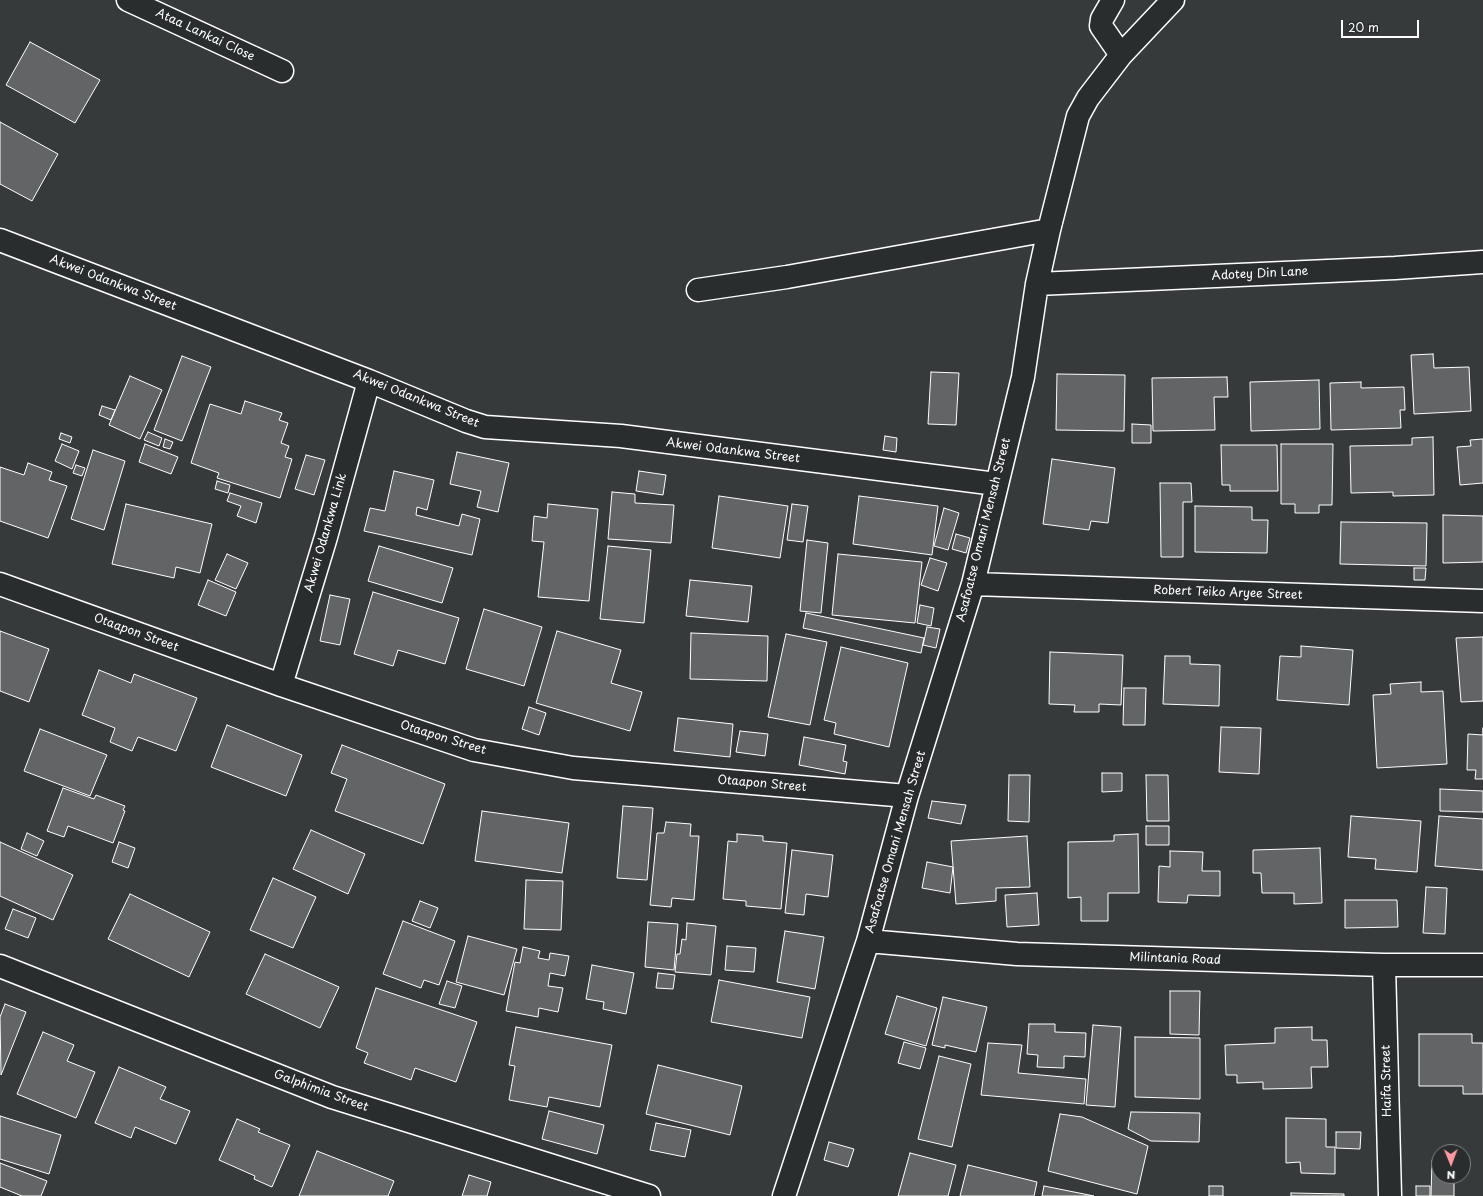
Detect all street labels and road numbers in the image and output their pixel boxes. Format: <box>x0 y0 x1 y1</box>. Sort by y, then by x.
street label: Ataa Lankai Close <box>153 6 257 64</box>
street label: Akwei Odankwa Street <box>48 252 178 314</box>
street label: Adotey Din Lane <box>1211 264 1309 284</box>
street label: Akwei Odankwa Street <box>351 367 481 431</box>
street label: Akwei Odankwa Street <box>665 436 801 466</box>
street label: Asafoatse Omani Mensah Street <box>954 436 1014 624</box>
street label: Akwei Odankwa Link <box>302 472 350 594</box>
street label: Robert Teiko Aryee Street <box>1153 583 1303 603</box>
street label: Otaapon Street <box>92 611 180 655</box>
street label: Otaapon Street <box>398 718 488 758</box>
street label: Asafoatse Omani Mensah Street <box>863 749 929 935</box>
street label: Otaapon Street <box>717 773 807 795</box>
street label: Milintania Road <box>1129 950 1221 968</box>
street label: Haifa Street <box>1379 1045 1395 1117</box>
street label: Galphimia Street <box>272 1067 370 1115</box>

